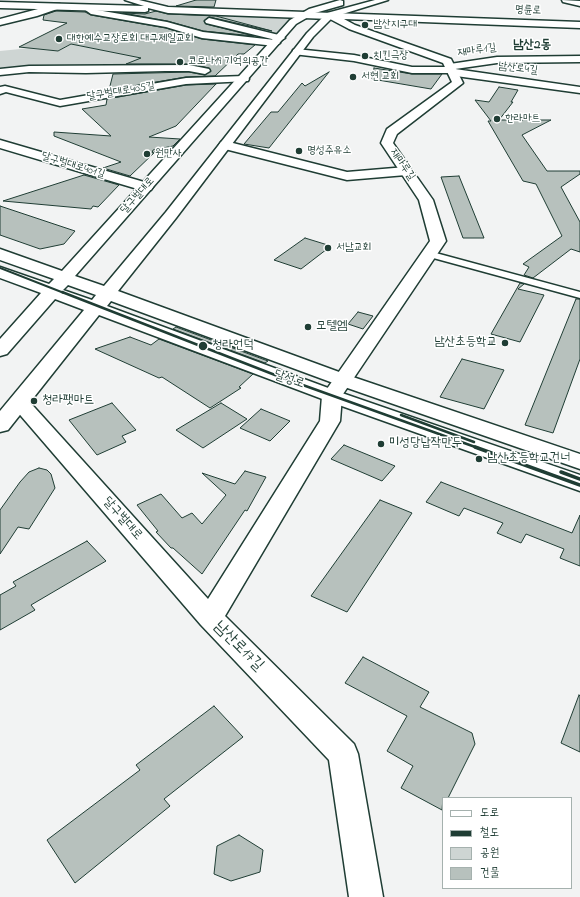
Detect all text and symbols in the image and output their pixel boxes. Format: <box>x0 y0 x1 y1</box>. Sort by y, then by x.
street label: 명륜로 <box>515 4 541 18</box>
place label: 남산지구대 <box>373 18 417 32</box>
marker: 남산지구대 <box>360 20 370 30</box>
place label: 대한예수교장로회 대구제일교회 <box>67 32 194 46</box>
marker: 대한예수교장로회 대구제일교회 <box>54 34 64 44</box>
district label: 남산2동 <box>513 38 551 54</box>
street label: 재마루1길 <box>457 42 497 60</box>
place label: 치킨극장 <box>373 49 408 63</box>
marker: 치킨극장 <box>360 51 370 61</box>
place label: 코로나19 기억의공간 <box>188 55 268 69</box>
marker: 코로나19 기억의공간 <box>175 57 185 67</box>
street label: 남산로4길 <box>497 60 539 78</box>
place label: 서현 교회 <box>361 70 399 84</box>
marker: 서현 교회 <box>348 72 358 82</box>
street label: 달구벌대로405길 <box>86 80 156 104</box>
place label: 한라마트 <box>505 112 540 126</box>
marker: 한라마트 <box>492 114 502 124</box>
place label: 명성주유소 <box>307 144 351 158</box>
marker: 명성주유소 <box>294 146 304 156</box>
place label: 원만사 <box>155 147 182 161</box>
street label: 재마루길 <box>387 147 417 183</box>
marker: 원만사 <box>142 149 152 159</box>
street label: 달구벌대로401길 <box>40 150 106 182</box>
street label: 달구벌대로 <box>118 175 158 217</box>
place label: 서남교회 <box>336 241 371 255</box>
marker: 서남교회 <box>323 243 333 253</box>
place label: 모텔엠 <box>316 319 347 335</box>
marker: 모텔엠 <box>303 322 313 332</box>
place label: 남산초등학교 <box>434 335 497 351</box>
place label: 청라언덕 <box>212 338 254 354</box>
marker: 남산초등학교 <box>500 338 510 348</box>
marker: 청라언덕 <box>197 340 209 352</box>
street label: 달성로 <box>272 367 306 393</box>
place label: 청라팻마트 <box>42 393 94 409</box>
marker: 청라팻마트 <box>29 396 39 406</box>
place label: 미성당납작만두 <box>389 436 462 452</box>
marker: 미성당납작만두 <box>376 439 386 449</box>
place label: 남산초등학교건너 <box>487 451 571 467</box>
marker: 남산초등학교건너 <box>474 454 484 464</box>
street label: 달구벌대로 <box>99 494 145 544</box>
street label: 남산로17길 <box>209 618 267 676</box>
legend <box>442 797 572 889</box>
text: 도로 <box>480 804 499 822</box>
text: 철도 <box>480 824 499 842</box>
text: 공원 <box>480 844 499 862</box>
text: 건물 <box>480 864 499 882</box>

